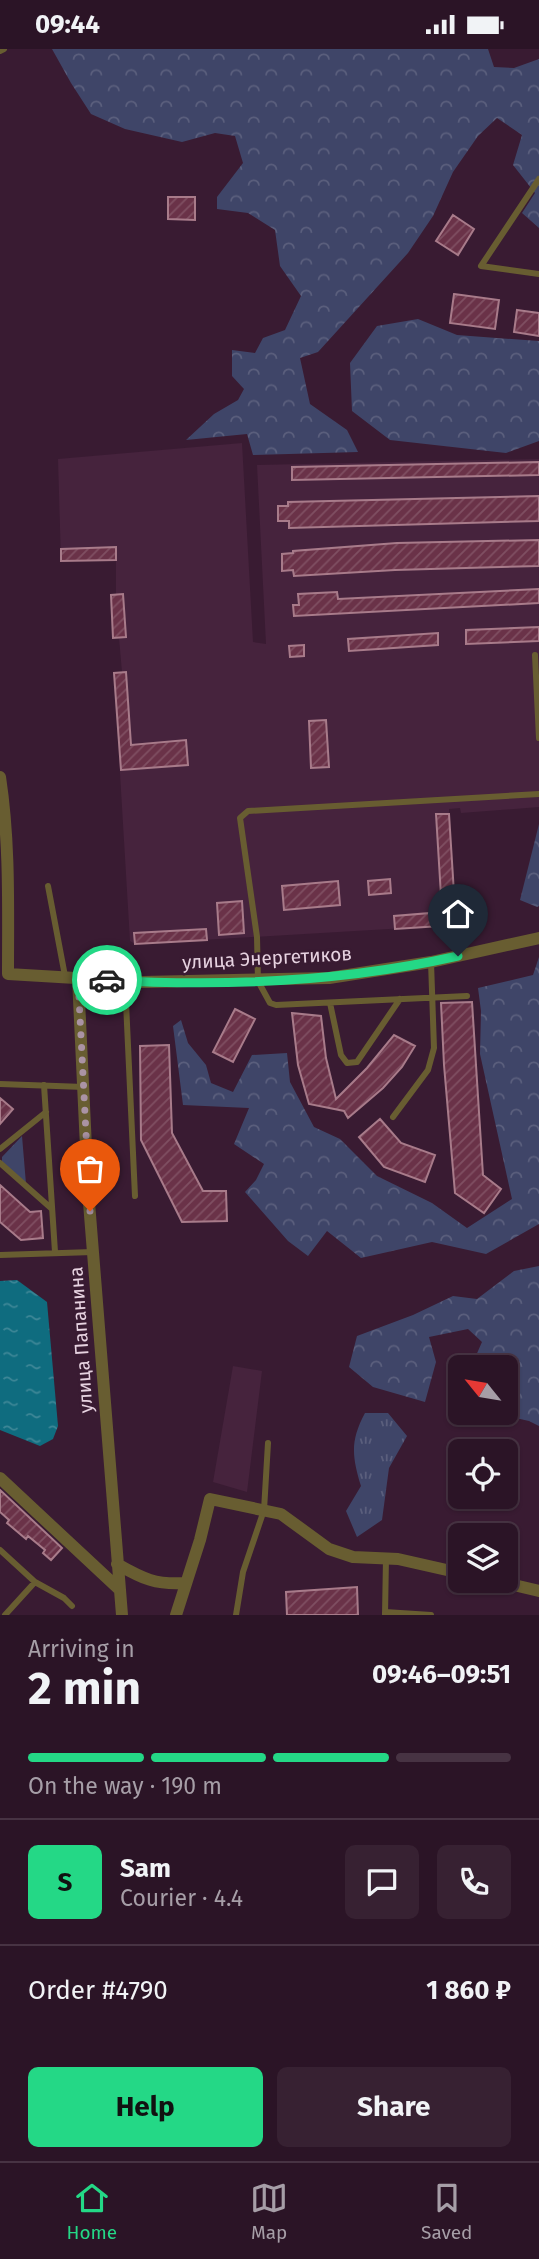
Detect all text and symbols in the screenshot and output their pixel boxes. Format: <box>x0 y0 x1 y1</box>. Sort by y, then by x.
text: 09:44 <box>35 9 100 40</box>
pin <box>428 884 488 956</box>
icon: home <box>439 895 477 933</box>
street label: улица Энергетиков <box>181 942 353 974</box>
courier <box>72 945 142 1015</box>
icon: car <box>88 961 126 999</box>
pin <box>60 1139 120 1211</box>
icon: bag <box>71 1150 109 1188</box>
street label: улица Папанина <box>64 1266 98 1414</box>
north arrow <box>448 1355 518 1425</box>
map controls <box>448 1355 518 1593</box>
button: locate <box>448 1439 518 1509</box>
button: layers <box>448 1523 518 1593</box>
text: Arriving in <box>28 1635 135 1663</box>
text: 09:46–09:51 <box>372 1659 511 1690</box>
text: 2 min <box>28 1661 141 1716</box>
text: On the way · 190 m <box>28 1772 222 1800</box>
button: chat <box>345 1845 419 1919</box>
button: phone <box>437 1845 511 1919</box>
text: Sam <box>120 1853 171 1884</box>
text: S <box>58 1867 72 1898</box>
text: Courier · 4.4 <box>120 1884 243 1912</box>
text: Order #4790 <box>28 1975 168 2006</box>
text: 1 860 ₽ <box>426 1975 511 2006</box>
button: Help <box>28 2067 263 2147</box>
button: Share <box>277 2067 511 2147</box>
tab: Home <box>66 2179 117 2244</box>
tab: Map <box>250 2179 288 2244</box>
tab: Saved <box>421 2179 472 2244</box>

